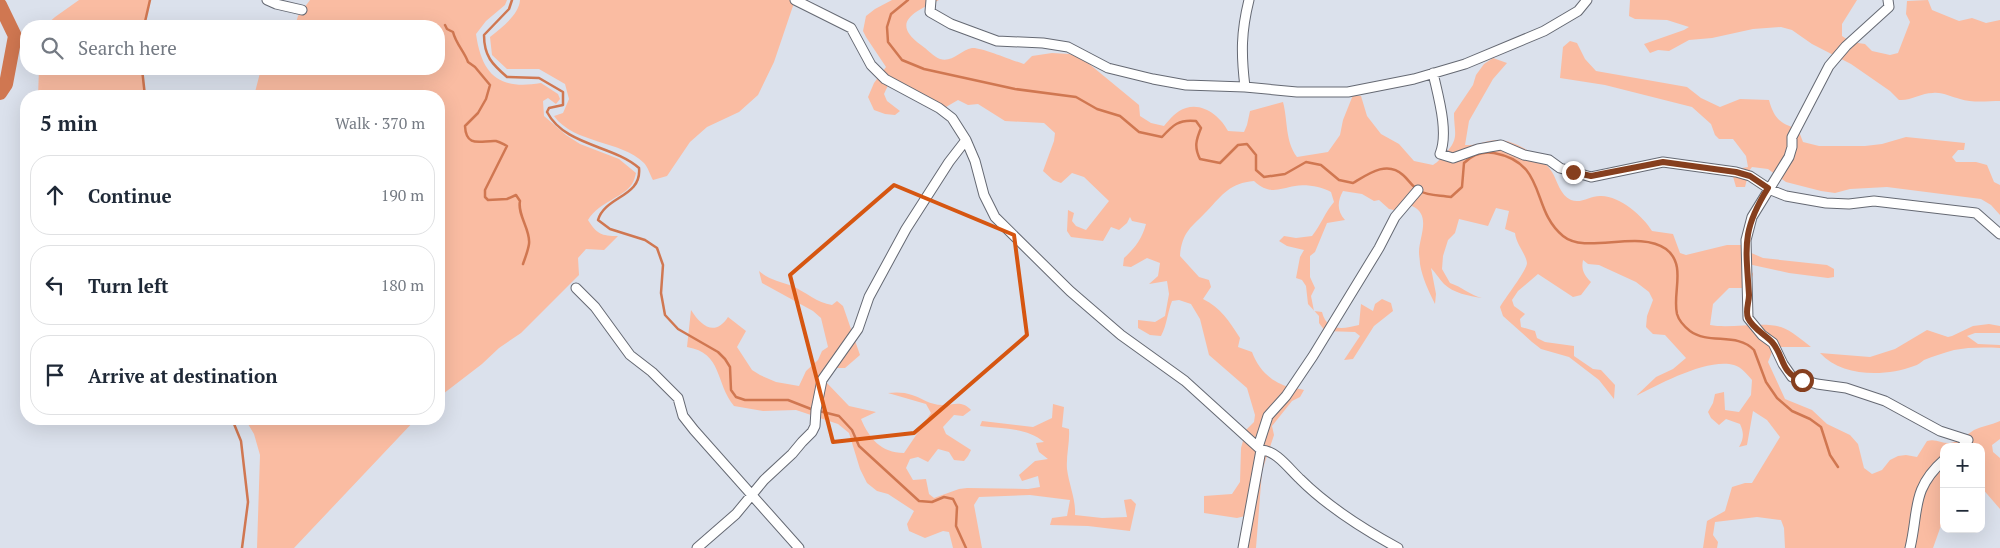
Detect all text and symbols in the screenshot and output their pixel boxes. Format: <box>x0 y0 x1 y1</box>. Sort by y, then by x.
search box <box>20 20 445 75</box>
icon: search <box>38 34 66 62</box>
text: Search here <box>78 35 177 60</box>
text: 5 min <box>40 109 97 137</box>
text: Walk · 370 m <box>335 112 425 134</box>
route end <box>1562 161 1585 184</box>
icon: ahead <box>41 181 69 209</box>
text: Continue <box>88 183 172 208</box>
text: 190 m <box>381 184 424 206</box>
icon: left <box>41 271 69 299</box>
text: Turn left <box>88 273 169 298</box>
text: 180 m <box>381 274 424 296</box>
icon: arrive <box>41 361 69 389</box>
text: Arrive at destination <box>88 363 277 388</box>
route start <box>1791 369 1814 392</box>
map controls <box>1940 443 1985 533</box>
button: + <box>1940 443 1985 488</box>
button: − <box>1940 488 1985 533</box>

